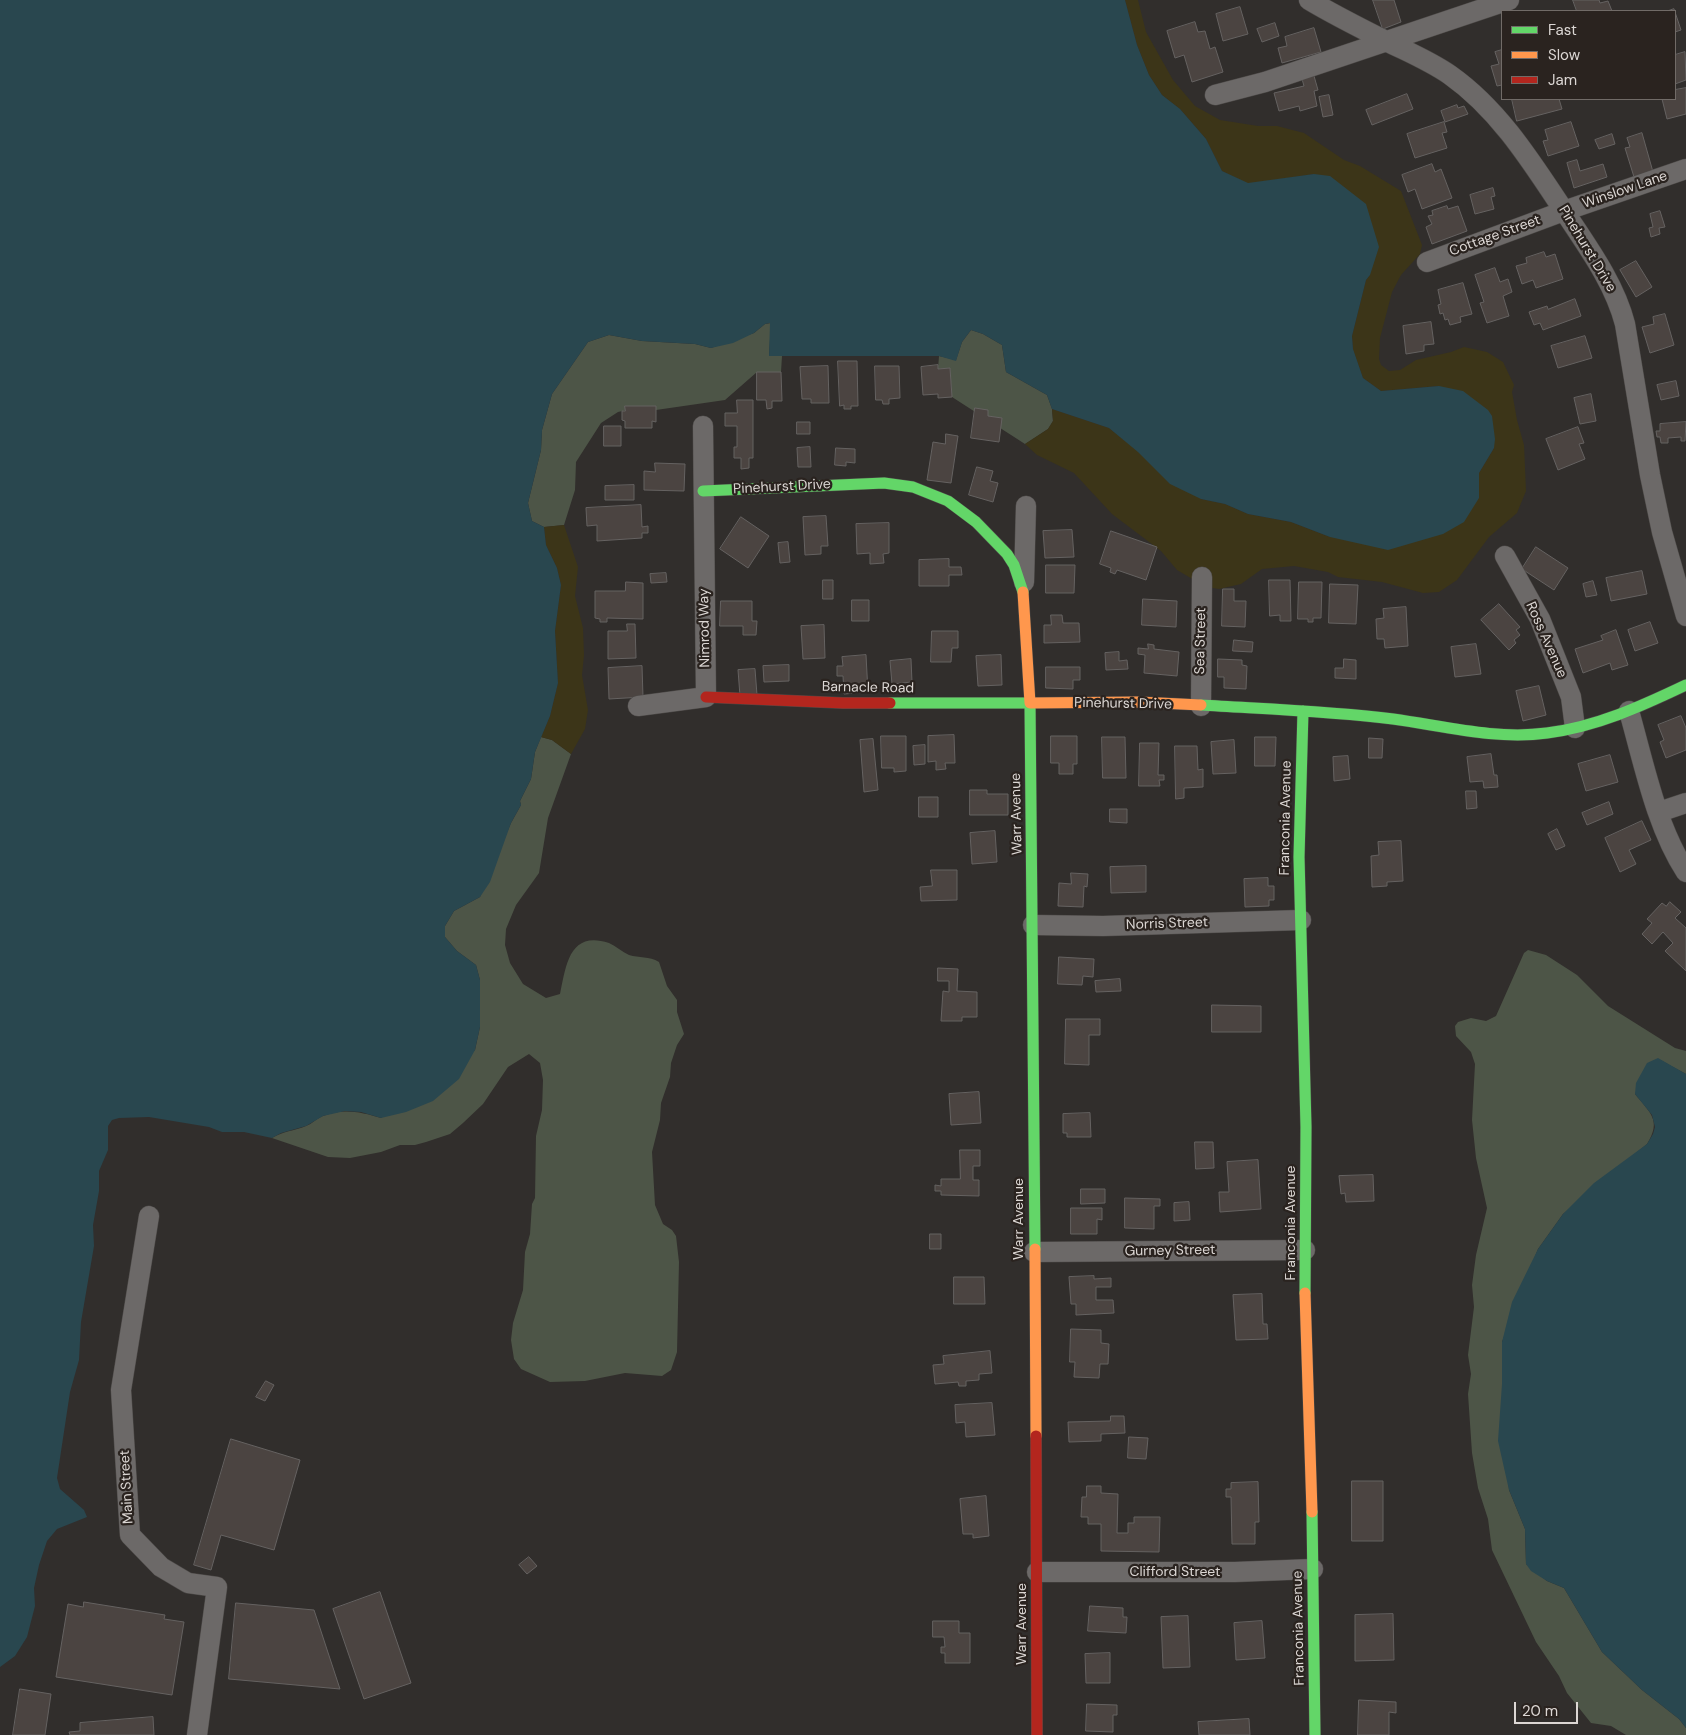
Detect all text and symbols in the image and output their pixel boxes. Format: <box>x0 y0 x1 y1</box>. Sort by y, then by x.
legend <box>1501 10 1676 100</box>
text: Fast <box>1548 20 1577 40</box>
text: Slow <box>1548 45 1580 65</box>
text: Jam <box>1548 70 1577 90</box>
street label: Winslow Lane <box>1580 168 1670 212</box>
street label: Pinehurst Drive <box>1555 203 1619 295</box>
street label: Cottage Street <box>1447 212 1543 260</box>
street label: Pinehurst Drive <box>733 476 831 498</box>
street label: Nimrod Way <box>696 588 714 668</box>
street label: Ross Avenue <box>1522 599 1570 681</box>
street label: Sea Street <box>1192 607 1210 675</box>
street label: Barnacle Road <box>822 679 914 697</box>
street label: Pinehurst Drive <box>1074 695 1172 713</box>
street label: Franconia Avenue <box>1277 760 1295 876</box>
street label: Warr Avenue <box>1008 773 1026 855</box>
street label: Norris Street <box>1126 914 1208 934</box>
street label: Franconia Avenue <box>1283 1166 1299 1280</box>
street label: Warr Avenue <box>1011 1178 1027 1260</box>
street label: Gurney Street <box>1125 1242 1215 1260</box>
street label: Main Street <box>117 1450 137 1524</box>
street label: Clifford Street <box>1129 1564 1221 1580</box>
street label: Franconia Avenue <box>1290 1570 1308 1686</box>
street label: Warr Avenue <box>1014 1583 1030 1665</box>
scale bar <box>1516 1692 1580 1724</box>
text: 20 m <box>1522 1701 1558 1721</box>

